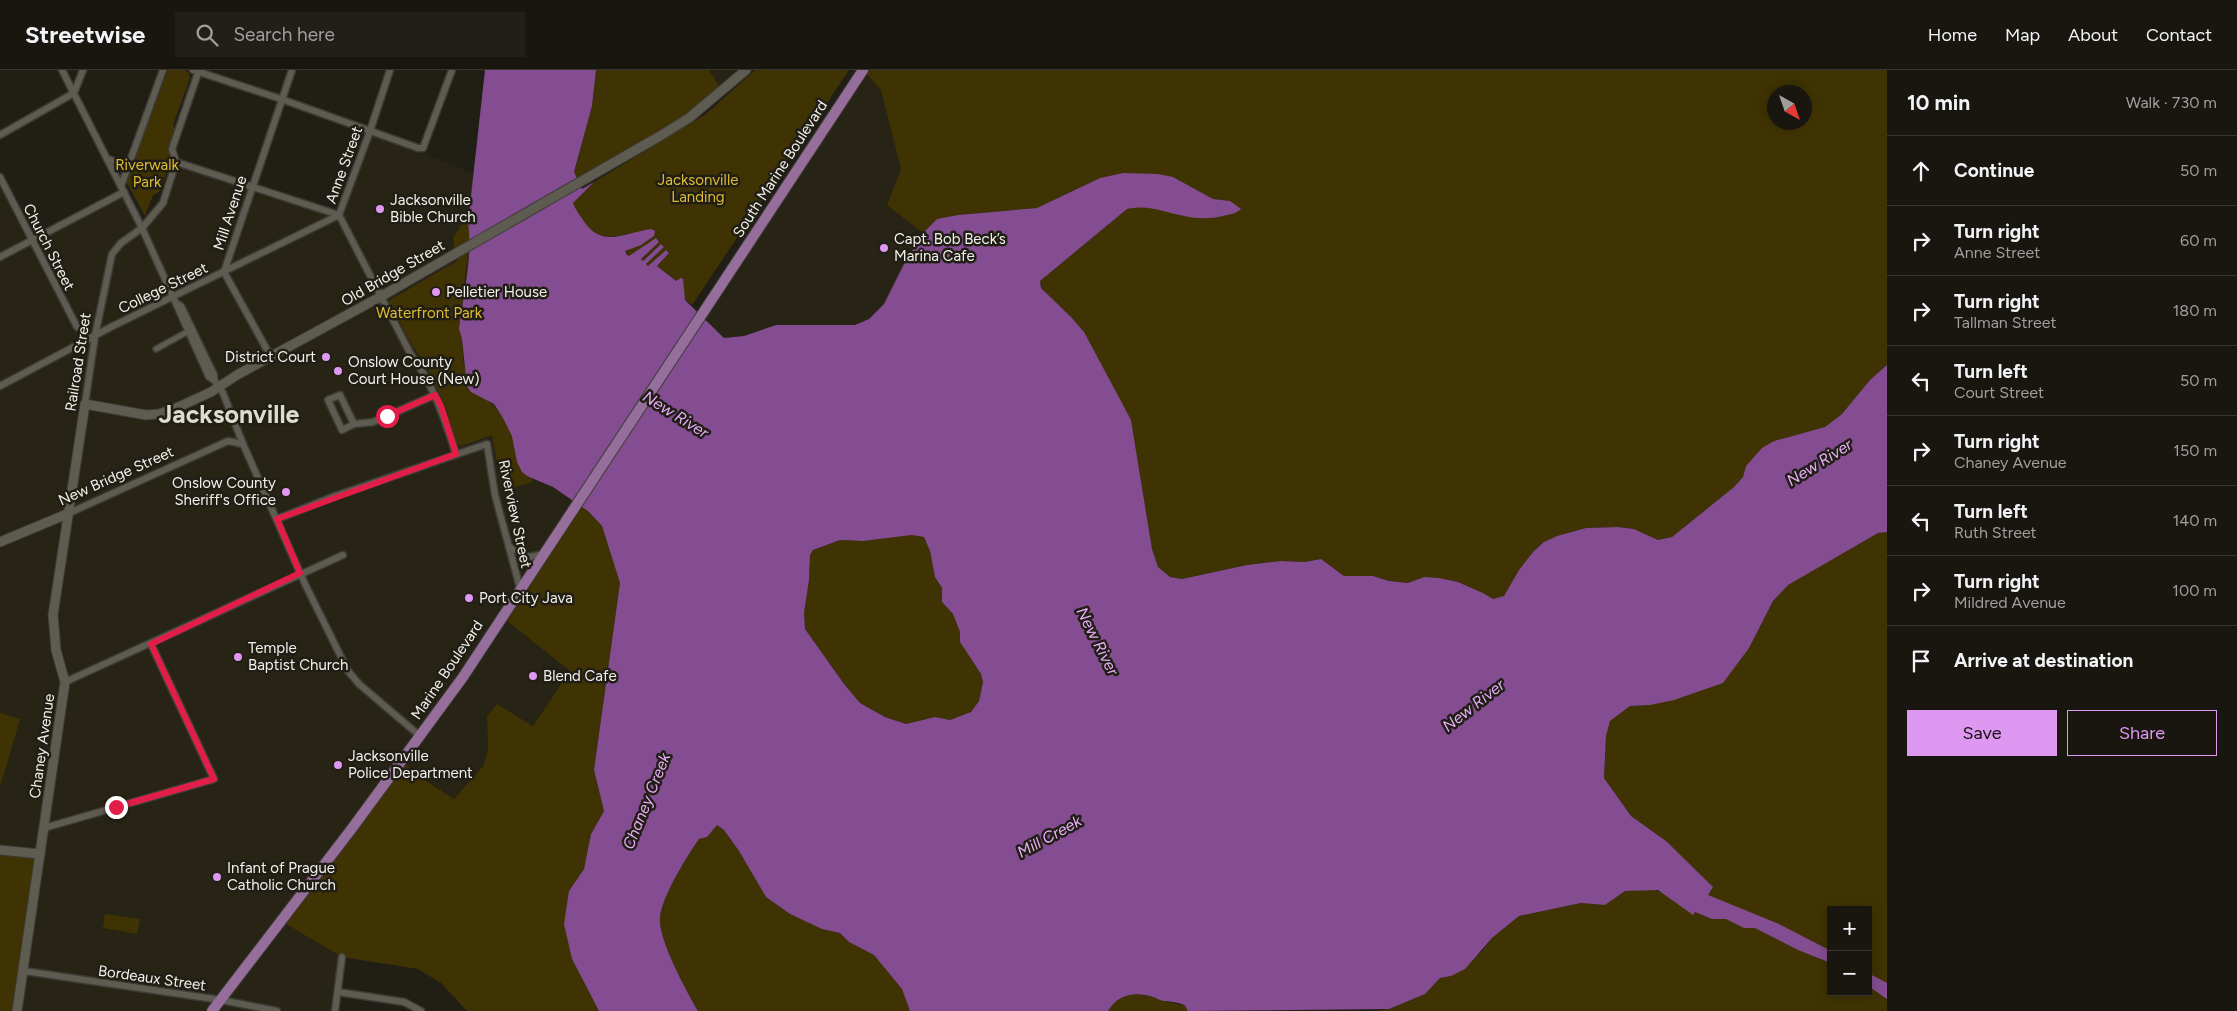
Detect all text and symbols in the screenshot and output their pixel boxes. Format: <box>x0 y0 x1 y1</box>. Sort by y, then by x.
search box <box>175 12 525 57</box>
text: Streetwise <box>25 20 145 49</box>
icon: search <box>193 21 221 49</box>
text: Search here <box>233 23 335 46</box>
text: Home <box>1928 24 1977 46</box>
text: Map <box>2005 24 2040 46</box>
text: About <box>2068 24 2118 46</box>
text: Contact <box>2146 24 2212 46</box>
north arrow <box>1767 85 1812 130</box>
text: 10 min <box>1907 90 1970 115</box>
text: Walk · 730 m <box>2126 93 2217 112</box>
street label: South Marine Boulevard <box>729 97 831 241</box>
street label: Anne Street <box>322 124 366 206</box>
park label: Riverwalk Park <box>115 156 180 191</box>
icon: ahead <box>1907 157 1935 185</box>
text: Continue <box>1954 159 2034 182</box>
text: 50 m <box>2180 161 2217 180</box>
park label: Jacksonville Landing <box>658 171 738 206</box>
street label: Mill Avenue <box>210 174 250 252</box>
place label: Jacksonville Bible Church <box>390 191 476 226</box>
street label: Church Street <box>19 201 79 294</box>
marker: Jacksonville Bible Church <box>374 203 386 215</box>
text: Turn right <box>1954 220 2040 243</box>
icon: right <box>1907 227 1935 255</box>
place label: Capt. Bob Beck’s Marina Cafe <box>894 230 1006 265</box>
text: 60 m <box>2180 231 2217 250</box>
street label: Old Bridge Street <box>338 236 448 310</box>
marker: Capt. Bob Beck’s Marina Cafe <box>878 242 890 254</box>
text: Anne Street <box>1954 243 2040 262</box>
street label: College Street <box>115 259 211 317</box>
place label: Pelletier House <box>446 283 547 301</box>
marker: Pelletier House <box>430 286 442 298</box>
text: Turn right <box>1954 290 2040 313</box>
icon: right <box>1907 297 1935 325</box>
text: 180 m <box>2173 301 2217 320</box>
park label: Waterfront Park <box>376 304 483 322</box>
street label: Railroad Street <box>61 311 95 413</box>
text: Tallman Street <box>1954 313 2057 332</box>
place label: District Court <box>225 348 316 366</box>
marker: District Court <box>320 351 332 363</box>
place label: Onslow County Court House (New) <box>348 353 479 388</box>
text: Turn left <box>1954 360 2028 383</box>
marker: Onslow County Court House (New) <box>332 365 344 377</box>
icon: left <box>1907 367 1935 395</box>
text: 50 m <box>2180 371 2217 390</box>
text: Court Street <box>1954 383 2044 402</box>
water label: New River <box>639 387 713 442</box>
district label: Jacksonville <box>159 399 300 429</box>
route start <box>376 405 399 428</box>
text: Turn right <box>1954 430 2040 453</box>
water label: New River <box>1783 435 1856 490</box>
icon: right <box>1907 437 1935 465</box>
text: 150 m <box>2173 441 2217 460</box>
street label: New Bridge Street <box>56 442 177 509</box>
text: Chaney Avenue <box>1954 453 2067 472</box>
street label: Riverview Street <box>495 458 535 570</box>
place label: Onslow County Sheriff's Office <box>172 474 276 509</box>
marker: Onslow County Sheriff's Office <box>280 486 292 498</box>
text: Turn left <box>1954 500 2028 523</box>
icon: left <box>1907 507 1935 535</box>
text: 140 m <box>2173 511 2217 530</box>
text: Ruth Street <box>1954 523 2037 542</box>
text: Turn right <box>1954 570 2040 593</box>
icon: right <box>1907 577 1935 605</box>
text: 100 m <box>2172 581 2217 600</box>
place label: Port City Java <box>479 589 573 607</box>
marker: Port City Java <box>463 592 475 604</box>
text: Mildred Avenue <box>1954 593 2066 612</box>
water label: New River <box>1072 604 1123 679</box>
street label: Marine Boulevard <box>407 617 487 723</box>
place label: Temple Baptist Church <box>248 639 348 674</box>
icon: arrive <box>1907 647 1935 675</box>
text: Arrive at destination <box>1954 649 2133 672</box>
marker: Temple Baptist Church <box>232 651 244 663</box>
place label: Blend Cafe <box>543 667 617 685</box>
marker: Blend Cafe <box>527 670 539 682</box>
water label: New River <box>1438 675 1509 736</box>
street label: Chaney Avenue <box>26 692 58 800</box>
button: Save <box>1907 710 2057 756</box>
button: Share <box>2067 710 2217 756</box>
place label: Jacksonville Police Department <box>348 747 473 782</box>
water label: Chaney Creek <box>619 749 675 852</box>
marker: Jacksonville Police Department <box>332 759 344 771</box>
route end <box>105 796 128 819</box>
water label: Mill Creek <box>1014 810 1086 862</box>
place label: Infant of Prague Catholic Church <box>227 859 336 894</box>
marker: Infant of Prague Catholic Church <box>211 871 223 883</box>
map controls <box>1827 906 1872 996</box>
button: + <box>1827 906 1872 951</box>
button: − <box>1827 951 1872 996</box>
street label: Bordeaux Street <box>97 962 207 995</box>

